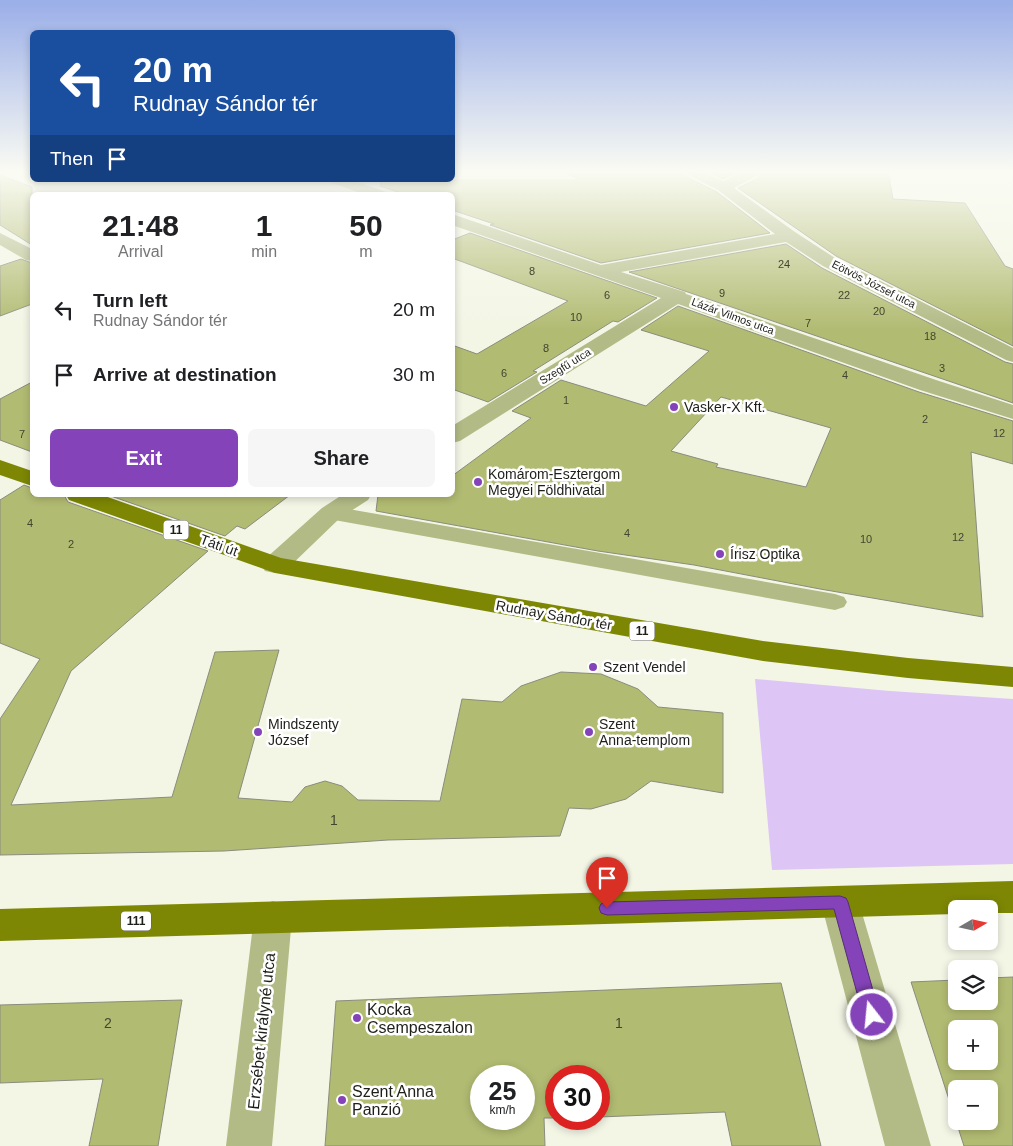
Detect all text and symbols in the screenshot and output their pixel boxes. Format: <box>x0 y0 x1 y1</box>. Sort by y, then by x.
icon: left <box>50 50 115 115</box>
text: 20 m <box>133 50 213 89</box>
text: Rudnay Sándor tér <box>133 91 318 116</box>
icon: arrive <box>103 145 131 173</box>
text: Then <box>50 148 93 169</box>
text: 21:48 <box>102 209 179 242</box>
text: 1 <box>256 209 273 242</box>
text: 50 <box>349 209 383 242</box>
text: Arrival <box>118 243 163 260</box>
text: min <box>251 243 277 260</box>
text: m <box>359 243 373 260</box>
house number: 24 <box>778 258 790 270</box>
street label: Eötvös József utca <box>830 258 919 311</box>
house number: 8 <box>529 265 535 277</box>
house number: 9 <box>719 287 725 299</box>
house number: 6 <box>604 289 610 301</box>
house number: 22 <box>838 289 850 301</box>
text: Turn left <box>93 290 168 311</box>
street label: Lázár Vilmos utca <box>690 295 777 337</box>
icon: left <box>50 296 78 324</box>
text: 20 m <box>393 299 435 320</box>
house number: 20 <box>873 305 885 317</box>
house number: 10 <box>570 311 582 323</box>
text: Rudnay Sándor tér <box>93 312 227 329</box>
house number: 7 <box>805 317 811 329</box>
house number: 18 <box>924 330 936 342</box>
house number: 8 <box>543 342 549 354</box>
street label: Szegfű utca <box>537 345 594 386</box>
icon: arrive <box>50 361 78 389</box>
house number: 3 <box>939 362 945 374</box>
text: Arrive at destination <box>93 364 277 385</box>
text: 30 m <box>393 364 435 385</box>
house number: 6 <box>501 367 507 379</box>
house number: 4 <box>842 369 848 381</box>
house number: 1 <box>563 394 569 406</box>
place label: Vasker-X Kft. <box>684 399 765 415</box>
marker: Vasker-X Kft. <box>668 401 680 413</box>
house number: 2 <box>922 413 928 425</box>
house number: 12 <box>993 427 1005 439</box>
house number: 7 <box>19 428 25 440</box>
button: Exit <box>50 429 238 487</box>
button: Share <box>248 429 435 487</box>
place label: Komárom-Esztergom Megyei Földhivatal <box>488 466 620 498</box>
marker: Komárom-Esztergom Megyei Földhivatal <box>472 476 484 488</box>
house number: 4 <box>27 517 33 529</box>
road number: 11 <box>164 520 188 540</box>
house number: 4 <box>624 527 630 539</box>
street label: Táti út <box>198 531 240 559</box>
house number: 12 <box>952 531 964 543</box>
house number: 10 <box>860 533 872 545</box>
house number: 2 <box>68 538 74 550</box>
place label: Írisz Optika <box>730 546 800 562</box>
marker: Írisz Optika <box>714 548 726 560</box>
street label: Rudnay Sándor tér <box>495 597 614 633</box>
road number: 11 <box>630 622 654 640</box>
place label: Szent Vendel <box>603 659 686 675</box>
marker: Szent Vendel <box>587 661 599 673</box>
place label: Mindszenty József <box>268 716 339 748</box>
place label: Szent Anna-templom <box>599 716 690 748</box>
marker: Mindszenty József <box>252 726 264 738</box>
marker: Szent Anna-templom <box>583 726 595 738</box>
house number: 1 <box>330 812 338 828</box>
pin <box>586 857 628 908</box>
icon: arrive <box>593 864 621 892</box>
north arrow <box>948 900 998 950</box>
map controls <box>948 900 998 1130</box>
road number: 111 <box>121 911 151 930</box>
street label: Erzsébet királyné utca <box>245 952 278 1110</box>
button: layers <box>948 960 998 1010</box>
position arrow <box>845 988 897 1040</box>
place label: Kocka Csempeszalon <box>367 1001 473 1036</box>
marker: Kocka Csempeszalon <box>351 1012 363 1024</box>
house number: 2 <box>104 1015 112 1031</box>
house number: 1 <box>615 1015 623 1031</box>
button: + <box>948 1020 998 1070</box>
speed limit sign: 30 <box>545 1065 610 1130</box>
text: 25 <box>489 1077 516 1105</box>
button: − <box>948 1080 998 1130</box>
place label: Szent Anna Panzió <box>352 1083 434 1118</box>
marker: Szent Anna Panzió <box>336 1094 348 1106</box>
text: km/h <box>489 1103 516 1117</box>

